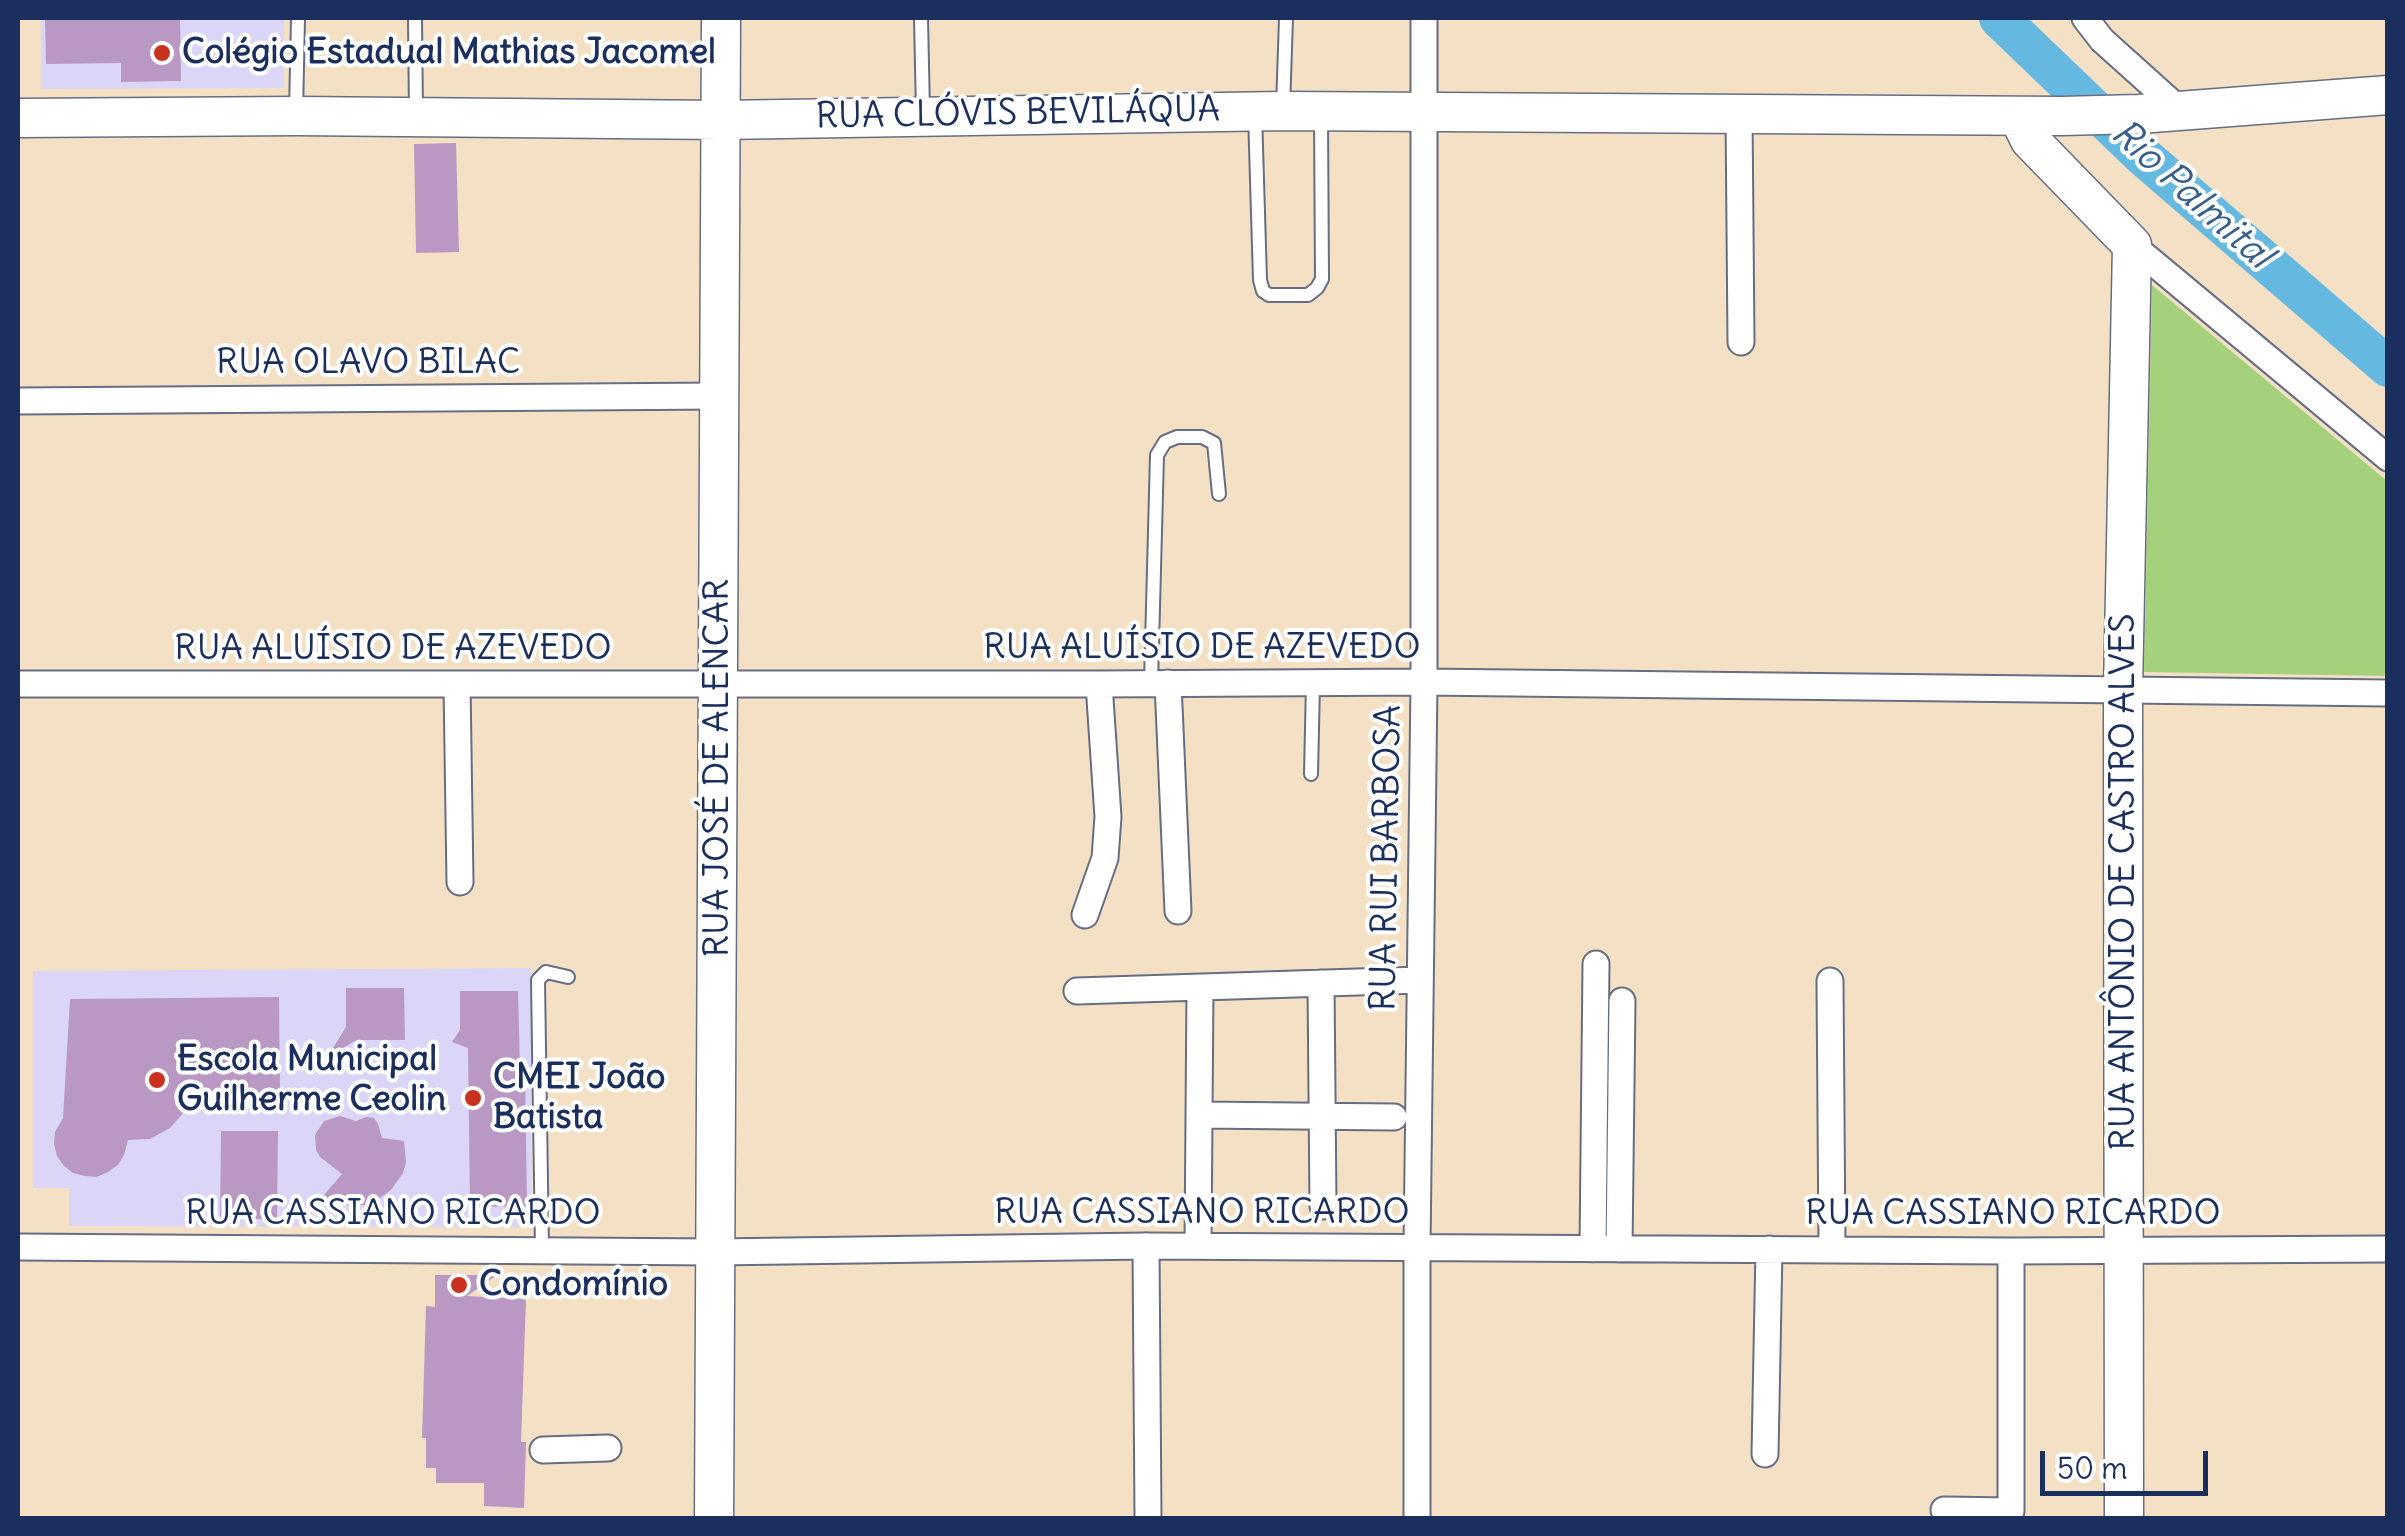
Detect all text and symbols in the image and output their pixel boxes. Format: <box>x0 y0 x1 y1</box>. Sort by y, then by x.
place label: Colégio Estadual Mathias Jacomel <box>182 32 716 74</box>
marker: Colégio Estadual Mathias Jacomel <box>151 42 173 64</box>
street label: RUA CLÓVIS BEVILÁQUA <box>815 89 1221 139</box>
water label: Rio Palmital <box>2101 111 2281 279</box>
street label: RUA OLAVO BILAC <box>216 342 520 384</box>
street label: RUA JOSÉ DE ALENCAR <box>697 579 739 957</box>
street label: RUA ANTÔNIO DE CASTRO ALVES <box>2103 613 2145 1151</box>
street label: RUA ALUÍSIO DE AZEVEDO <box>983 627 1421 669</box>
street label: RUA ALUÍSIO DE AZEVEDO <box>174 628 612 670</box>
street label: RUA RUI BARBOSA <box>1363 704 1411 1012</box>
place label: Escola Municipal Guilherme Ceolin <box>177 1039 446 1121</box>
place label: CMEI João Batista <box>493 1057 665 1139</box>
marker: Escola Municipal Guilherme Ceolin <box>146 1069 168 1091</box>
marker: CMEI João Batista <box>462 1087 484 1109</box>
street label: RUA CASSIANO RICARDO <box>994 1192 1410 1234</box>
street label: RUA CASSIANO RICARDO <box>185 1193 601 1235</box>
street label: RUA CASSIANO RICARDO <box>1805 1193 2221 1235</box>
place label: Condomínio <box>479 1264 668 1306</box>
marker: Condomínio <box>448 1274 470 1296</box>
scale bar <box>2045 1431 2212 1493</box>
text: 50 m <box>2057 1449 2127 1487</box>

